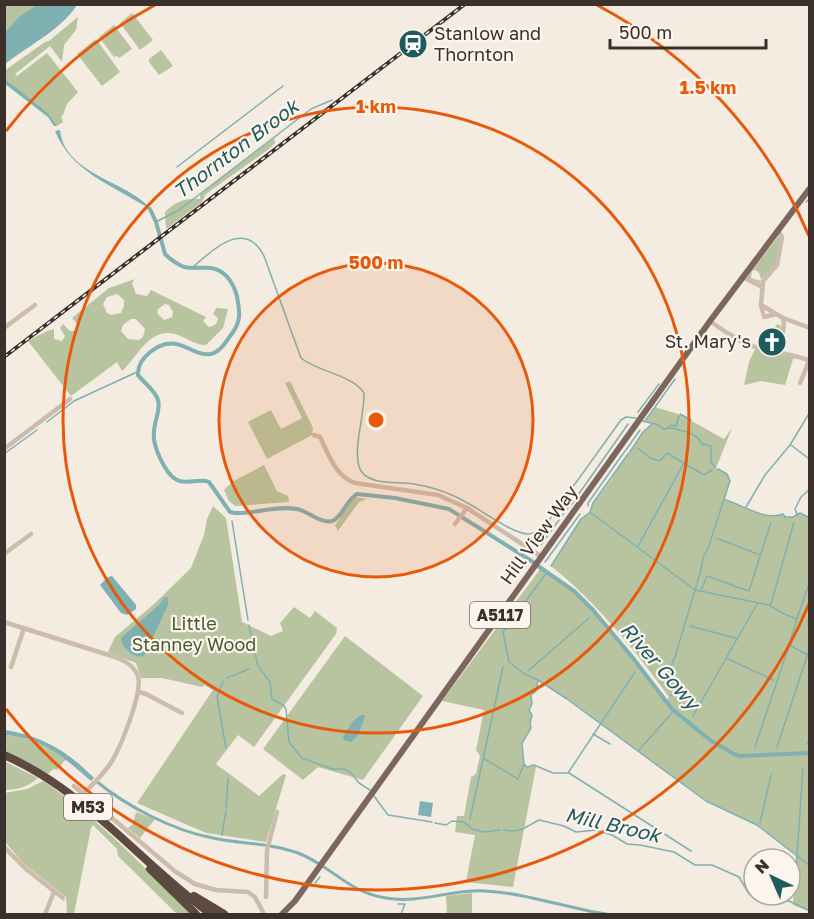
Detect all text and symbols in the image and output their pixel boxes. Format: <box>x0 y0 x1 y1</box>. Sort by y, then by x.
scale bar <box>610 12 766 50</box>
text: 500 m <box>619 21 672 43</box>
place label: Stanlow and Thornton <box>434 22 541 65</box>
station icon: Stanlow and Thornton <box>397 28 429 60</box>
text: 1.5 km <box>680 76 736 98</box>
water label: Thornton Brook <box>168 92 305 203</box>
text: 1 km <box>356 95 396 117</box>
text: 500 m <box>349 251 403 273</box>
church icon: St. Mary's <box>756 326 788 358</box>
place label: St. Mary's <box>665 330 751 352</box>
centre of rings <box>366 410 386 430</box>
street label: Hill View Way <box>495 481 582 588</box>
road number: A5117 <box>470 602 530 628</box>
park label: Little Stanney Wood <box>132 612 256 655</box>
water label: River Gowy <box>616 617 707 717</box>
road number: M53 <box>64 794 112 820</box>
water label: Mill Brook <box>563 801 666 847</box>
north arrow <box>742 847 802 907</box>
text: N <box>750 855 773 878</box>

